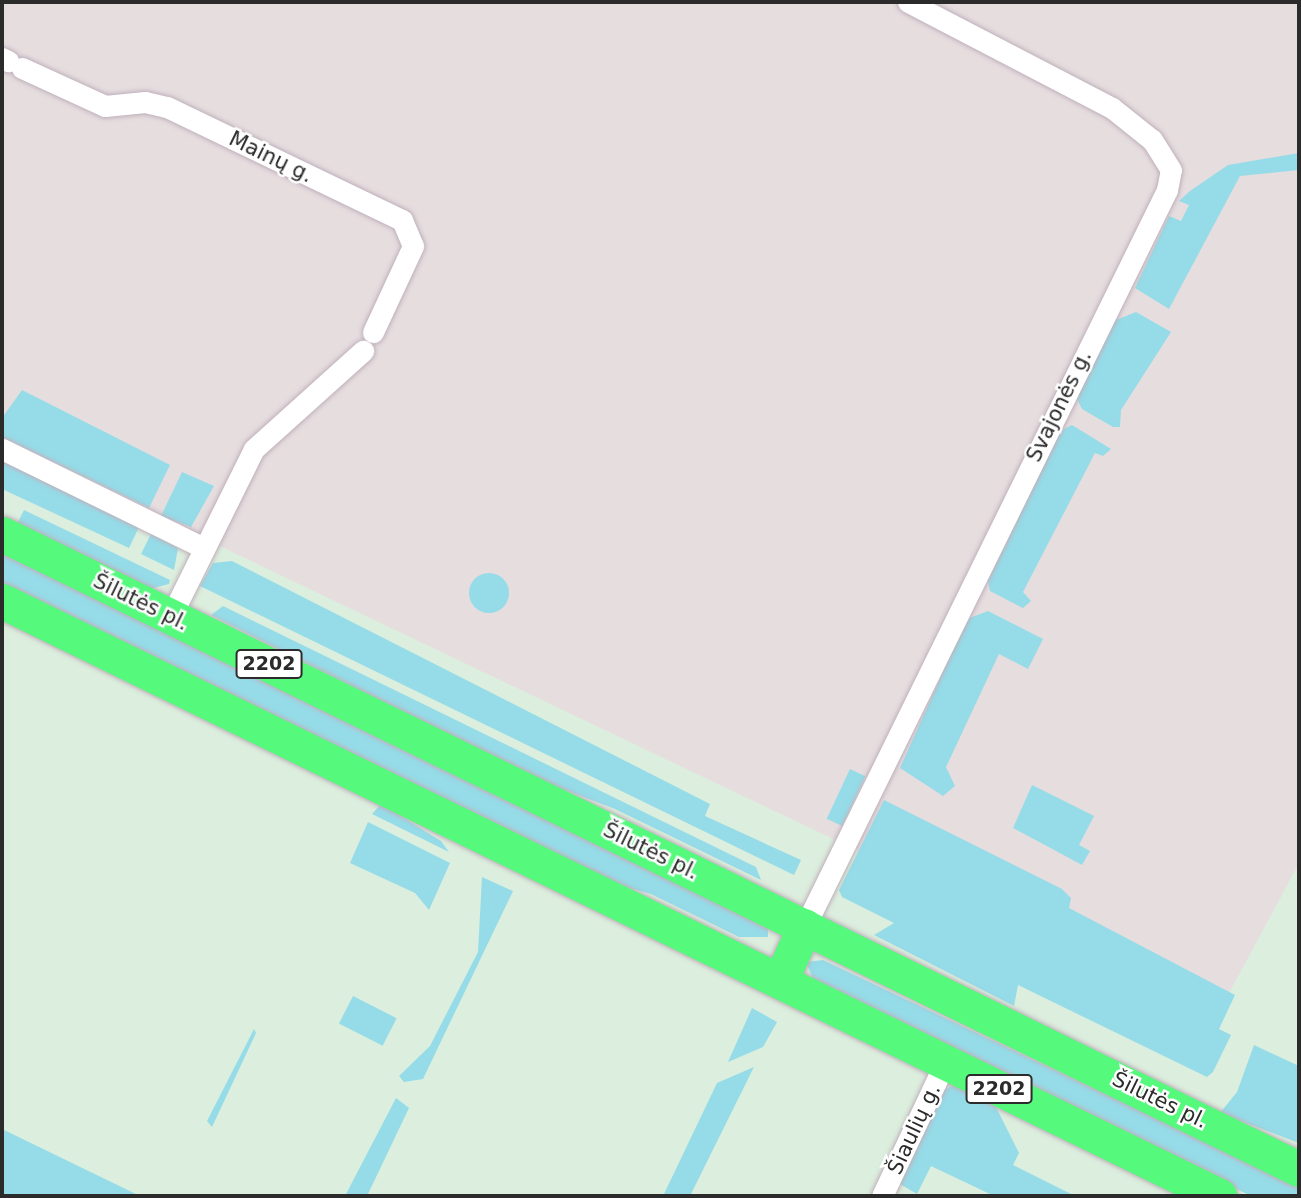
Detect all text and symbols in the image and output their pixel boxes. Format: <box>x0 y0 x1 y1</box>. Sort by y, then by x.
street label: Mainų g. <box>225 126 317 188</box>
street label: Svajonės g. <box>1021 346 1097 466</box>
street label: Šilutės pl. <box>89 568 193 636</box>
road number: 2202 <box>234 649 304 680</box>
street label: Šilutės pl. <box>599 817 703 885</box>
street label: Šilutės pl. <box>1108 1066 1212 1134</box>
road number: 2202 <box>964 1074 1034 1105</box>
street label: Šiaulių g. <box>882 1080 946 1178</box>

